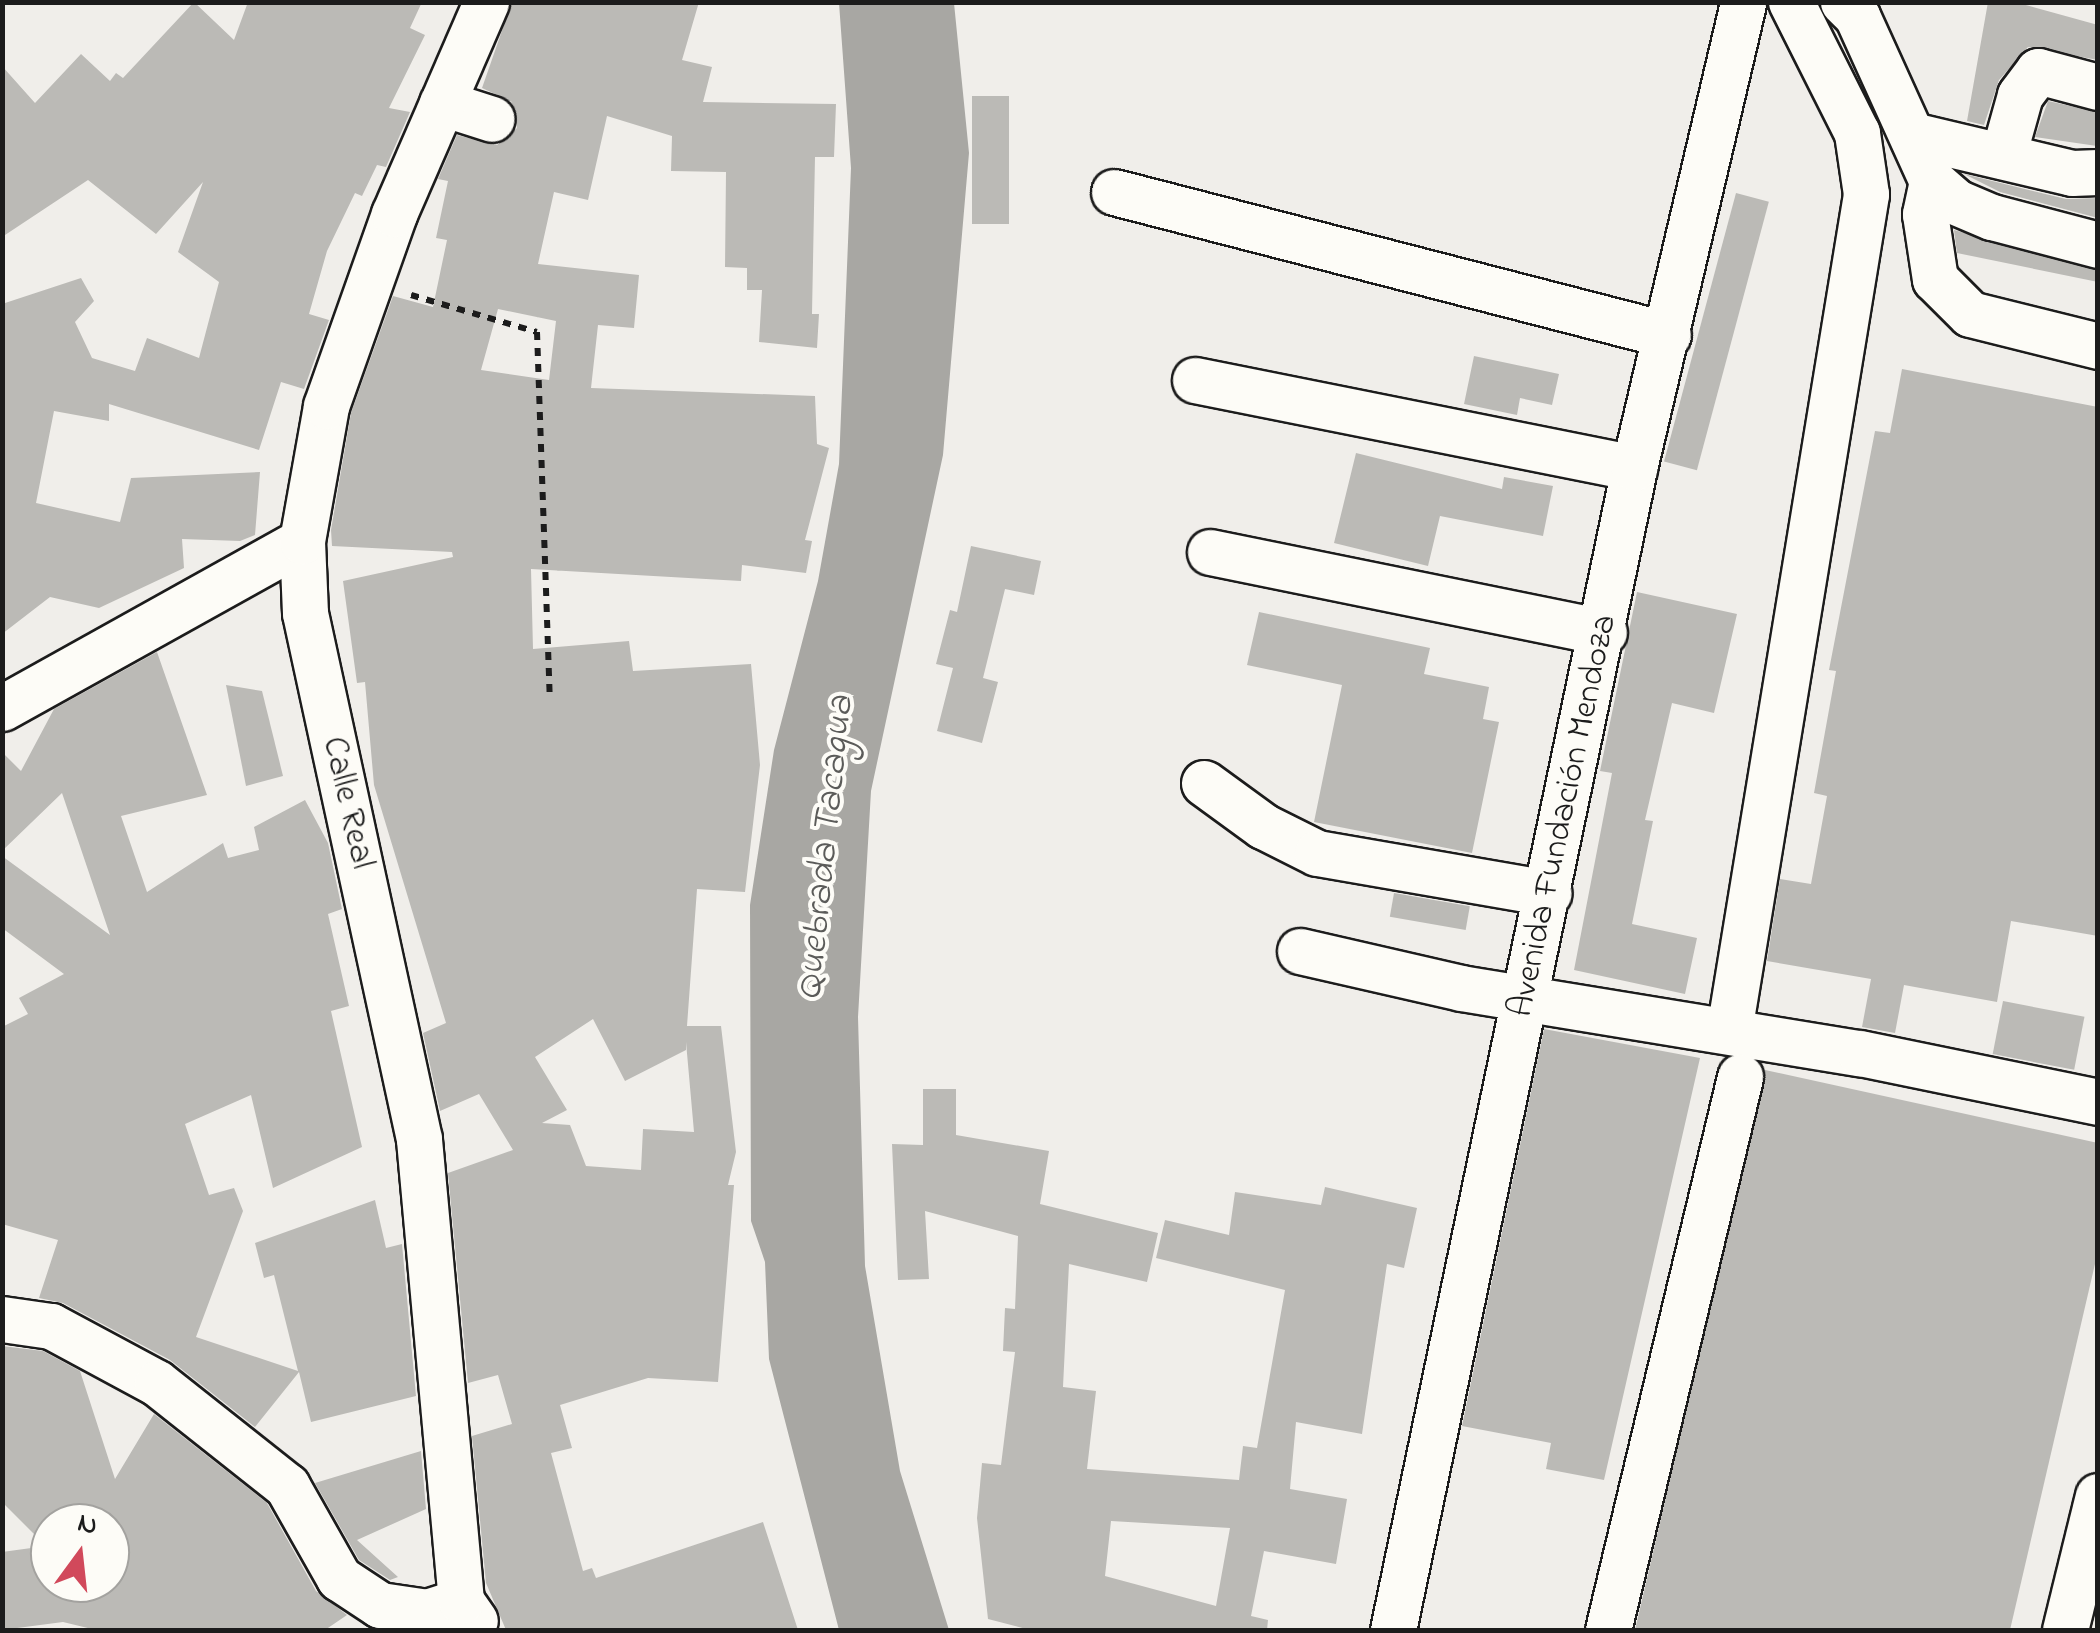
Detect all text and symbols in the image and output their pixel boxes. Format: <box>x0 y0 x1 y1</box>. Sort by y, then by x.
street label: Avenida Fundación Mendoza <box>1501 611 1627 1021</box>
water label: Quebrada Tacagua <box>788 694 866 1002</box>
street label: Calle Real <box>311 733 383 873</box>
north arrow <box>30 1503 130 1603</box>
text: N <box>73 1503 102 1548</box>

